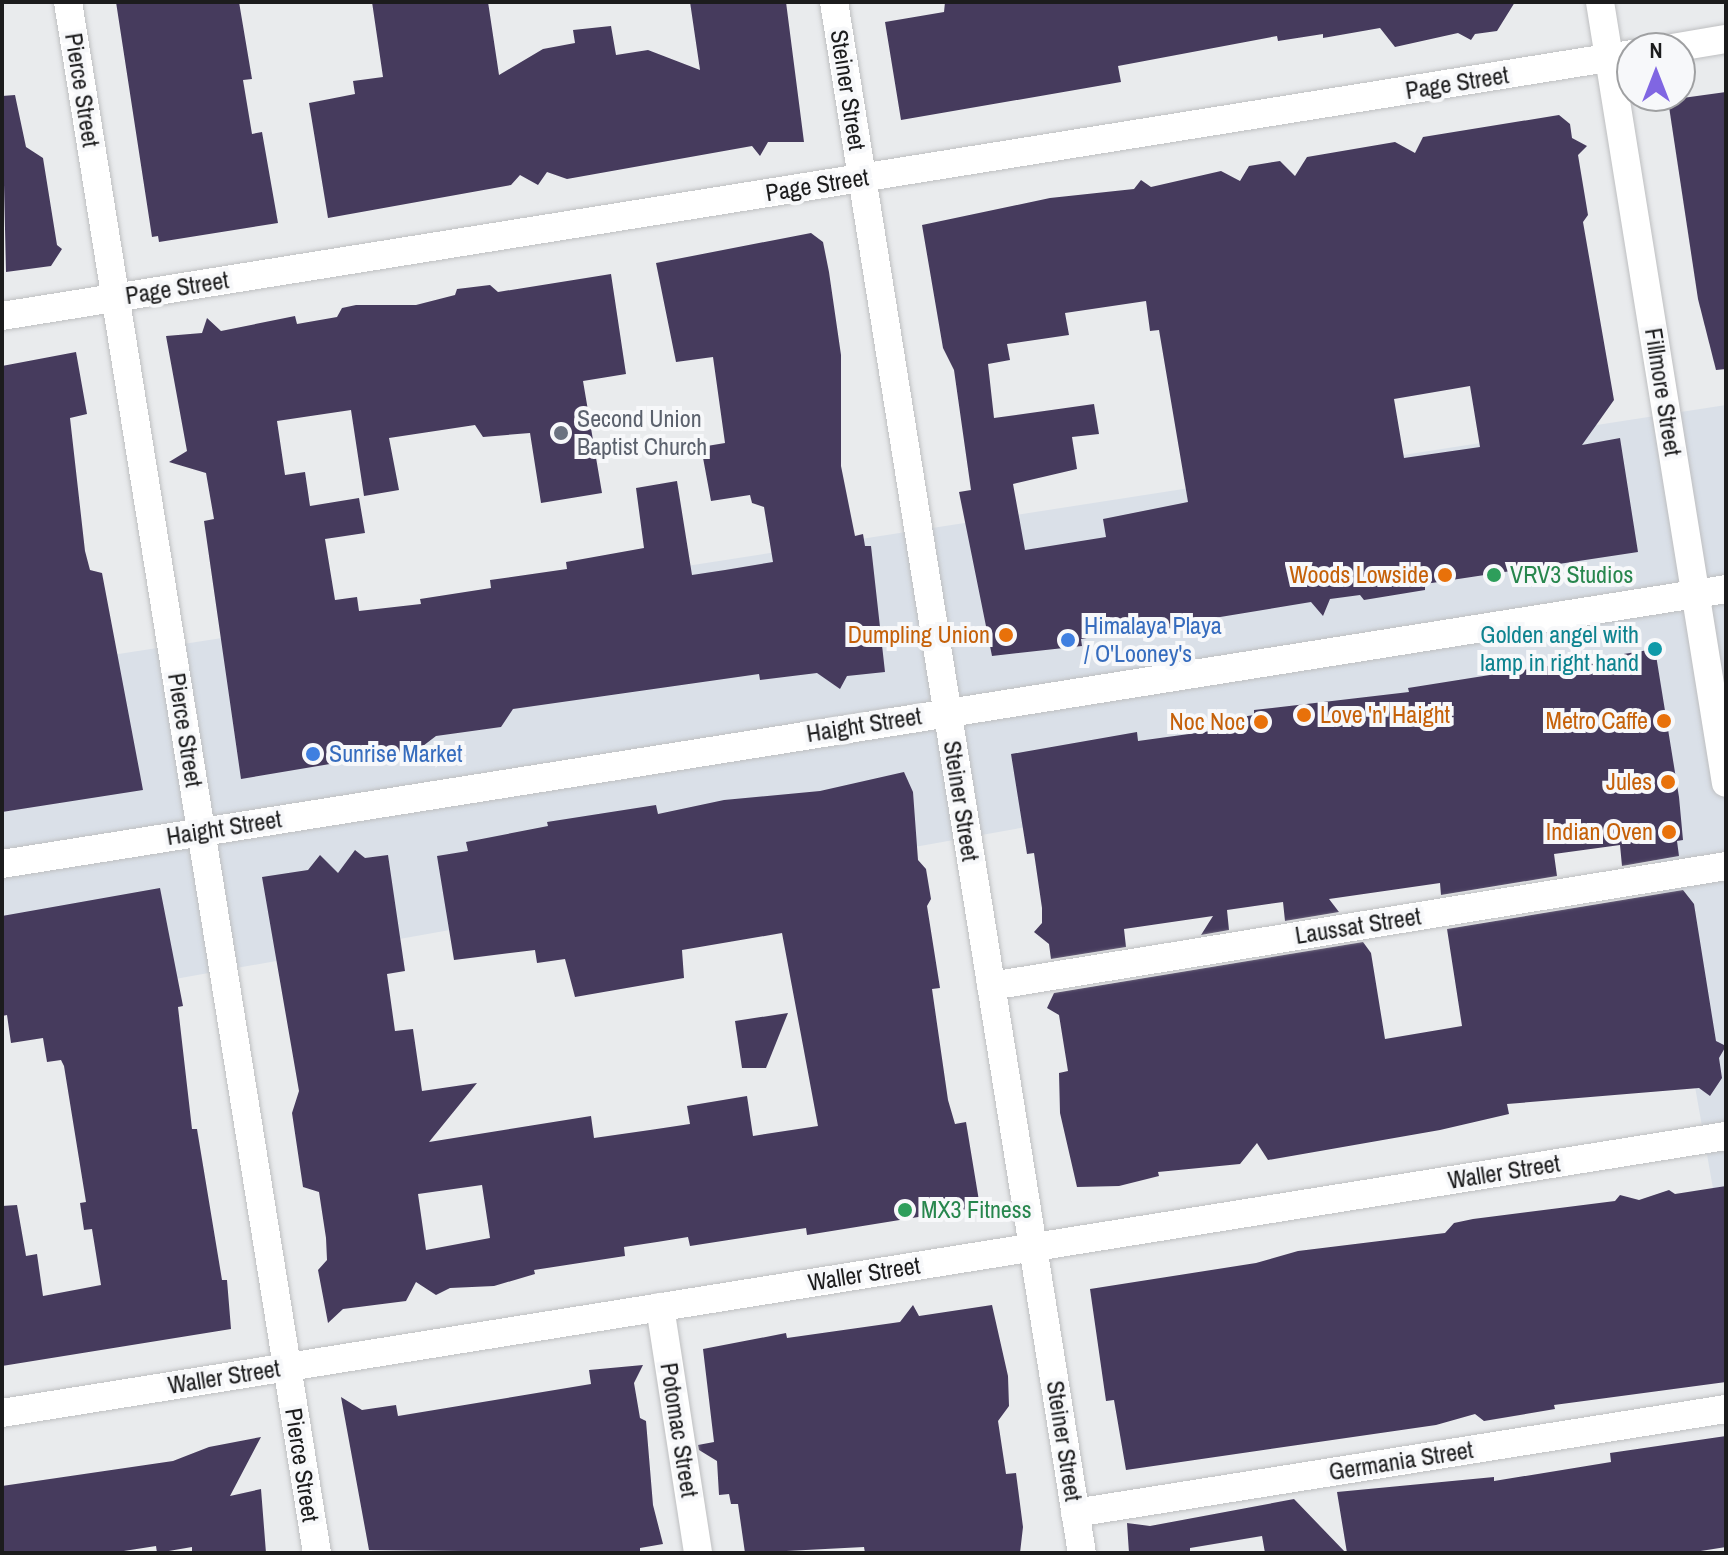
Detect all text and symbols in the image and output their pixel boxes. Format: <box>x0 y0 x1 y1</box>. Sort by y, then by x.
street label: Steiner Street <box>824 28 872 152</box>
street label: Pierce Street <box>59 31 105 149</box>
north arrow <box>1616 32 1696 112</box>
text: N <box>1649 35 1663 65</box>
street label: Page Street <box>1403 61 1511 105</box>
street label: Page Street <box>763 163 871 207</box>
street label: Page Street <box>123 266 231 310</box>
street label: Fillmore Street <box>1639 326 1687 458</box>
place label: Second Union Baptist Church <box>577 405 707 461</box>
marker: Second Union Baptist Church <box>552 424 570 442</box>
place label: Woods Lowside <box>1289 561 1429 589</box>
place label: VRV3 Studios <box>1510 561 1633 589</box>
marker: Woods Lowside <box>1436 566 1454 584</box>
marker: VRV3 Studios <box>1485 566 1503 584</box>
place label: Himalaya Playa / O'Looney's <box>1084 612 1222 668</box>
place label: Dumpling Union <box>848 621 990 649</box>
place label: Golden angel with lamp in right hand <box>1480 621 1639 677</box>
marker: Dumpling Union <box>997 626 1015 644</box>
marker: Himalaya Playa / O'Looney's <box>1059 631 1077 649</box>
marker: Golden angel with lamp in right hand <box>1646 640 1664 658</box>
street label: Pierce Street <box>162 671 208 789</box>
place label: Love 'n' Haight <box>1320 701 1450 729</box>
street label: Haight Street <box>804 702 924 748</box>
marker: Love 'n' Haight <box>1295 706 1313 724</box>
place label: Metro Caffe <box>1546 707 1648 735</box>
place label: Noc Noc <box>1170 708 1245 736</box>
marker: Metro Caffe <box>1655 712 1673 730</box>
marker: Noc Noc <box>1252 713 1270 731</box>
street label: Steiner Street <box>937 739 985 863</box>
place label: Sunrise Market <box>329 740 462 768</box>
marker: Sunrise Market <box>304 745 322 763</box>
place label: Jules <box>1606 768 1652 796</box>
marker: Jules <box>1659 773 1677 791</box>
street label: Haight Street <box>164 805 284 851</box>
place label: Indian Oven <box>1546 818 1653 846</box>
marker: Indian Oven <box>1660 823 1678 841</box>
street label: Laussat Street <box>1293 902 1423 950</box>
street label: Waller Street <box>1446 1149 1562 1195</box>
place label: MX3 Fitness <box>921 1196 1031 1224</box>
marker: MX3 Fitness <box>896 1201 914 1219</box>
street label: Waller Street <box>806 1251 922 1297</box>
street label: Waller Street <box>166 1354 282 1400</box>
street label: Potomac Street <box>654 1361 704 1499</box>
street label: Steiner Street <box>1040 1379 1088 1503</box>
street label: Pierce Street <box>279 1406 325 1524</box>
street label: Germania Street <box>1327 1435 1475 1487</box>

